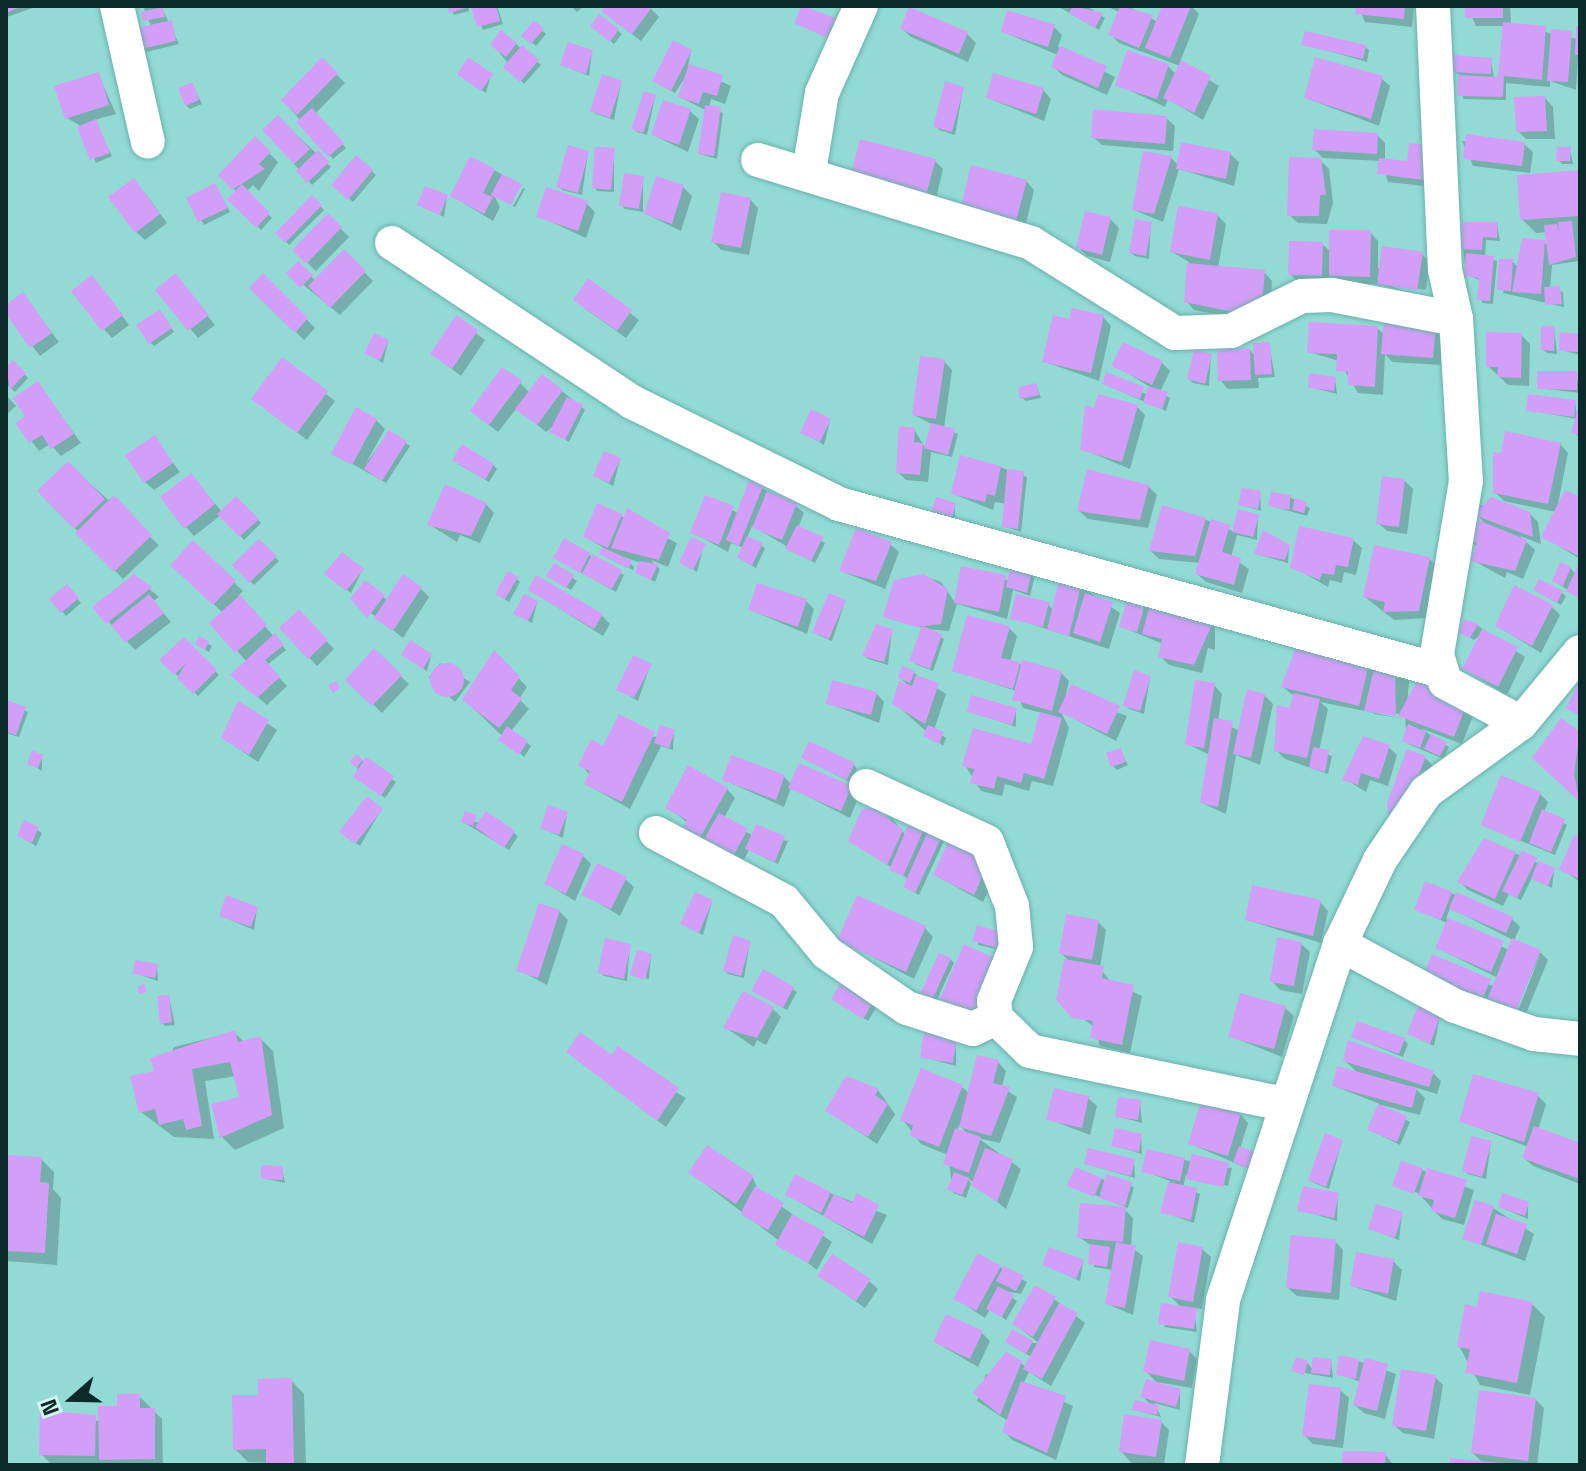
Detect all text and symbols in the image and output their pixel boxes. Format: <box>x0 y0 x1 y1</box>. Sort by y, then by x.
north arrow <box>32 1359 112 1439</box>
text: N <box>34 1395 65 1419</box>

